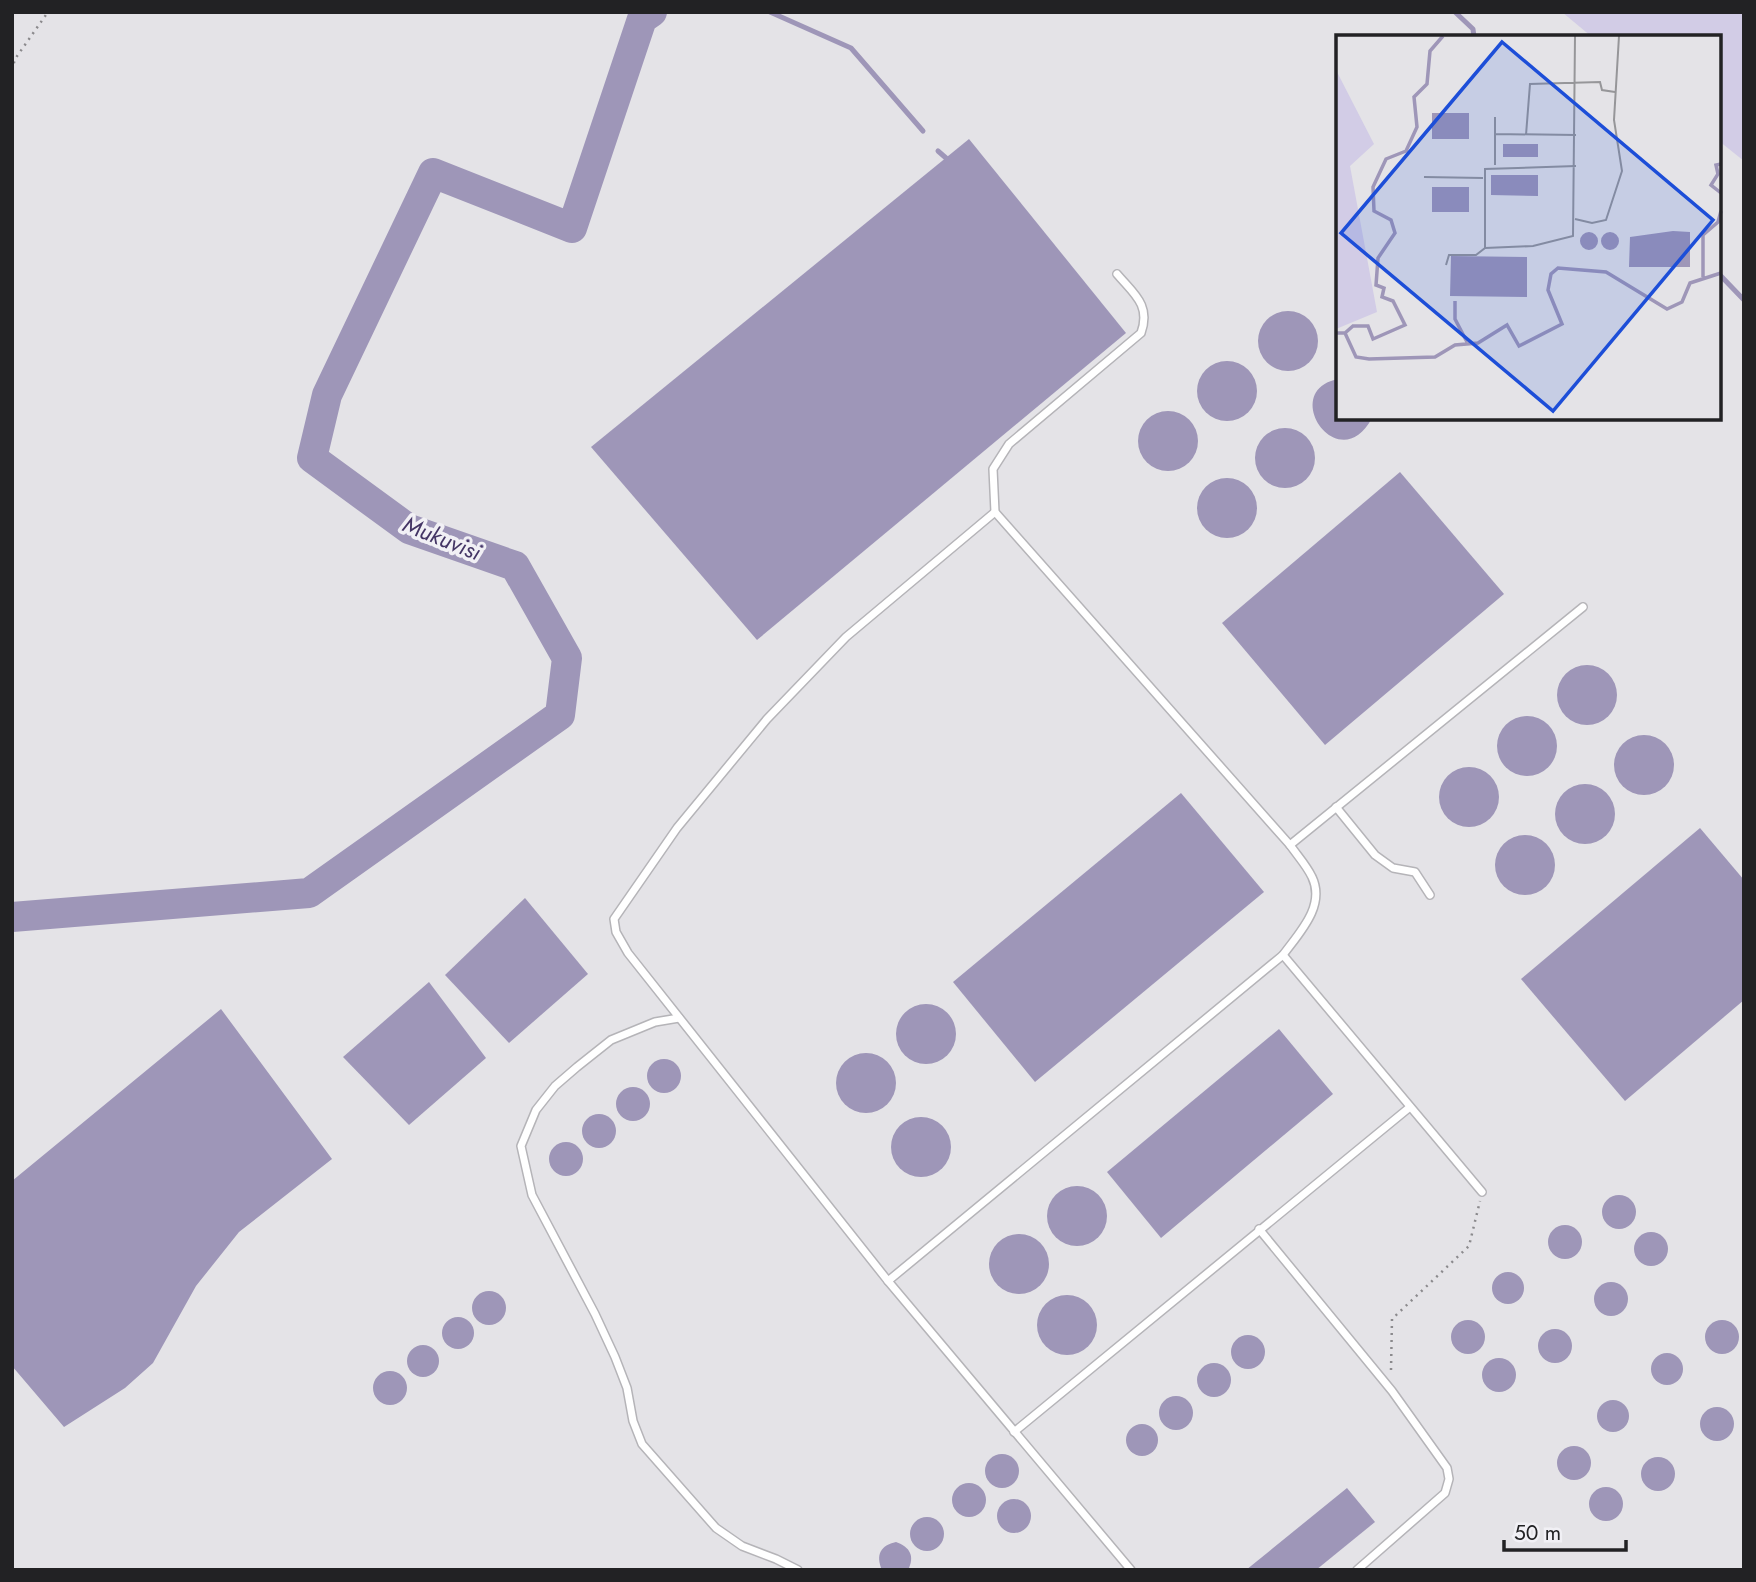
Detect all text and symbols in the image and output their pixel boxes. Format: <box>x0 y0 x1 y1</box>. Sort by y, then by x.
inset map <box>1336 35 1721 420</box>
water label: Mukuvisi <box>398 507 487 569</box>
scale bar <box>1504 1508 1626 1552</box>
text: 50 m <box>1514 1518 1561 1548</box>

